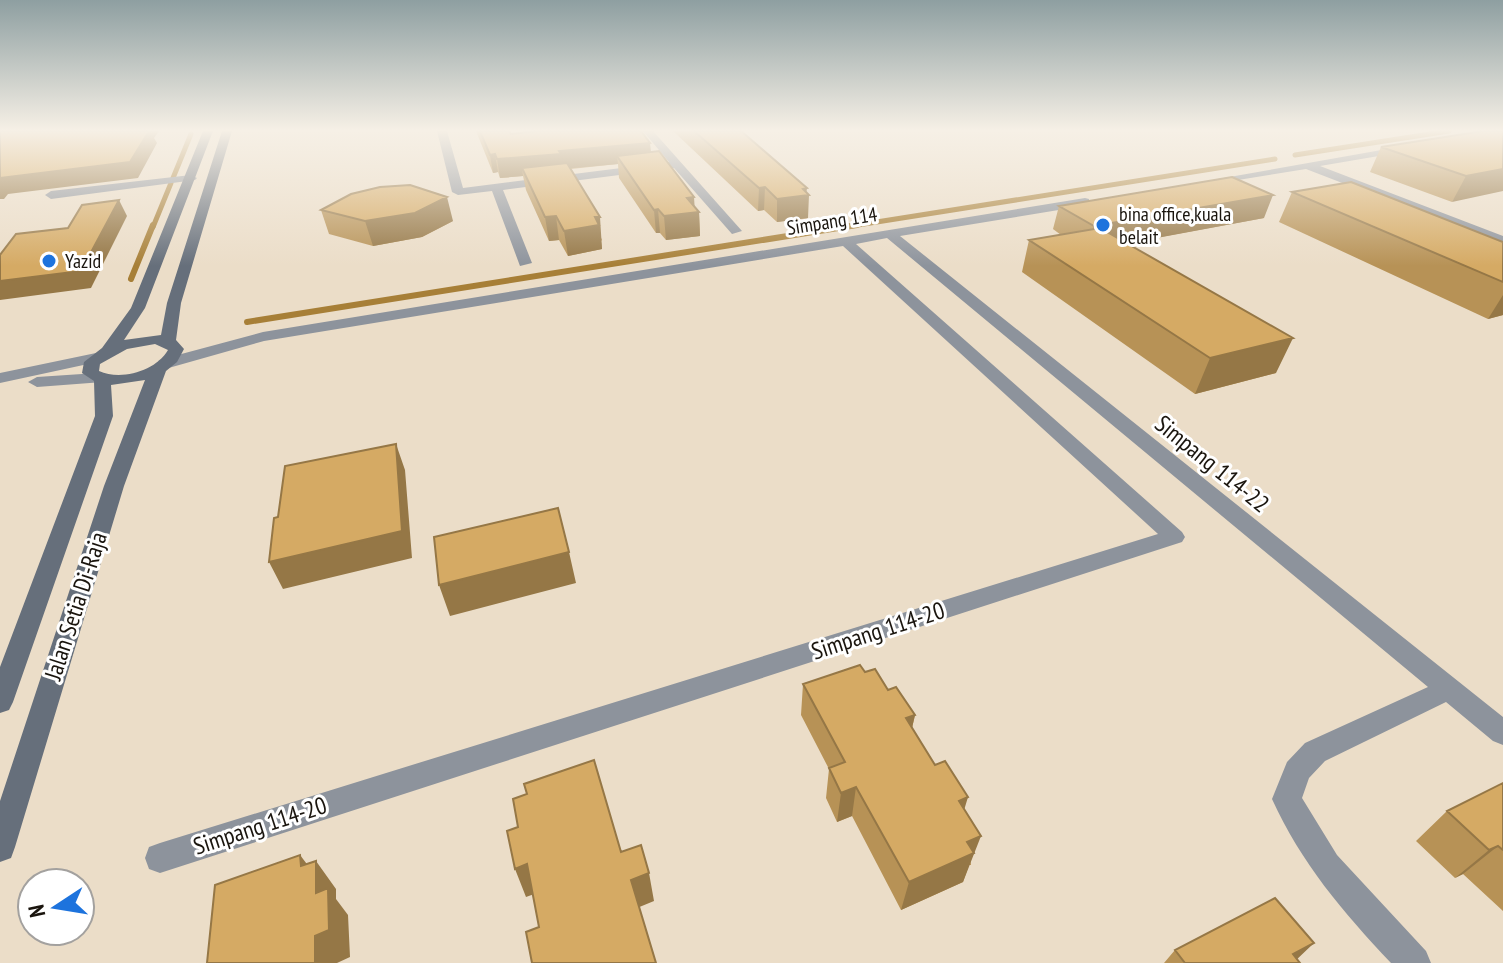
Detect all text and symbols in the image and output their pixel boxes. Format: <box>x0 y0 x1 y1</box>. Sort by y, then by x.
street label: Simpang 114 <box>785 201 879 241</box>
place label: bina office,kuala belait <box>1119 201 1231 250</box>
marker: bina office,kuala belait <box>1094 216 1112 234</box>
place label: Yazid <box>65 248 101 274</box>
marker: Yazid <box>40 252 58 270</box>
street label: Simpang 114-22 <box>1149 408 1276 519</box>
street label: Jalan Setia Di-Raja <box>37 528 114 685</box>
street label: Simpang 114-20 <box>807 594 948 667</box>
street label: Simpang 114-20 <box>189 789 330 862</box>
north arrow <box>16 867 96 947</box>
text: N <box>22 902 51 920</box>

